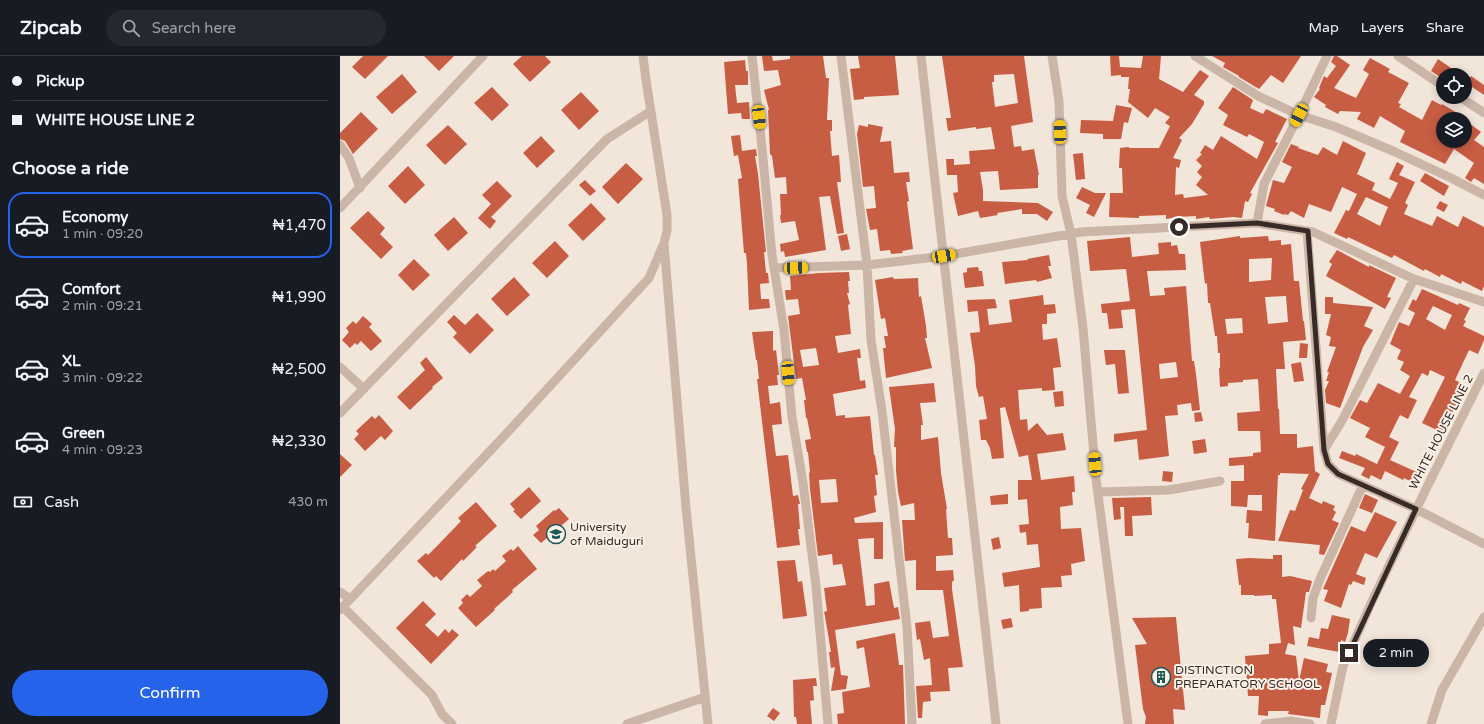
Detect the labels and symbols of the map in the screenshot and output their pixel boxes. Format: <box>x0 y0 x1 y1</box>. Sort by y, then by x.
car <box>1288 102 1310 128</box>
car <box>752 104 766 130</box>
car <box>1054 120 1066 144</box>
route start <box>1170 218 1188 236</box>
car <box>931 248 957 264</box>
car <box>784 262 808 274</box>
car <box>781 361 795 385</box>
street label: WHITE HOUSE LINE 2 <box>1406 372 1476 492</box>
car <box>1088 452 1102 476</box>
place label: University of Maiduguri <box>570 520 644 548</box>
school or university icon: University of Maiduguri <box>545 523 567 545</box>
callout: 2 min <box>1363 639 1429 667</box>
route end <box>1340 644 1358 662</box>
place label: DISTINCTION PREPARATORY SCHOOL <box>1175 663 1320 691</box>
building icon: DISTINCTION PREPARATORY SCHOOL <box>1150 666 1172 688</box>

